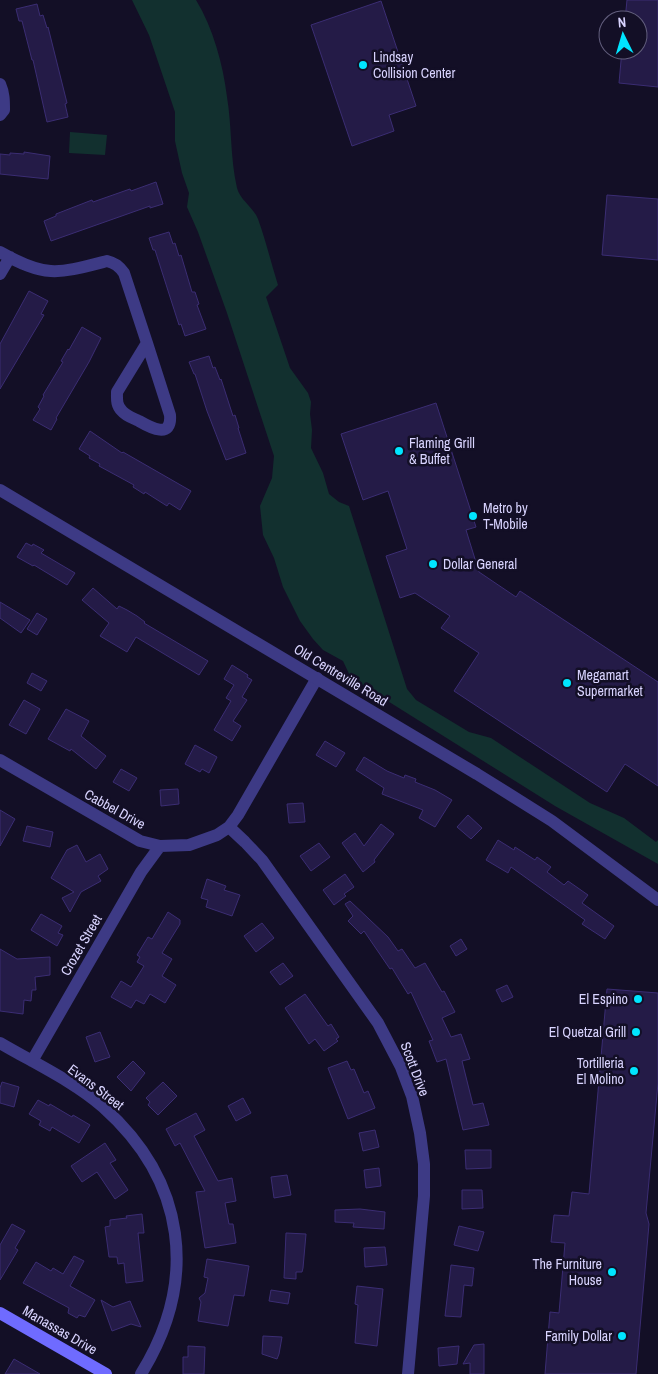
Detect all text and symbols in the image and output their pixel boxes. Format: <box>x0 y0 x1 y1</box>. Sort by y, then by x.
north arrow <box>598 10 648 60</box>
text: N <box>617 13 627 31</box>
place label: Lindsay Collision Center <box>373 48 455 82</box>
marker: Lindsay Collision Center <box>357 59 369 71</box>
place label: Flaming Grill & Buffet <box>409 434 475 468</box>
marker: Flaming Grill & Buffet <box>393 445 405 457</box>
place label: Metro by T-Mobile <box>483 499 528 533</box>
marker: Metro by T-Mobile <box>467 510 479 522</box>
place label: Dollar General <box>443 555 517 573</box>
marker: Dollar General <box>427 558 439 570</box>
street label: Old Centreville Road <box>291 640 391 710</box>
place label: Megamart Supermarket <box>577 666 643 700</box>
marker: Megamart Supermarket <box>561 677 573 689</box>
street label: Cabbel Drive <box>81 785 149 833</box>
street label: Crozet Street <box>56 911 106 979</box>
place label: El Espino <box>579 990 628 1008</box>
marker: El Espino <box>632 993 644 1005</box>
place label: El Quetzal Grill <box>549 1023 626 1041</box>
marker: El Quetzal Grill <box>630 1026 642 1038</box>
street label: Scott Drive <box>396 1039 434 1099</box>
place label: Tortilleria El Molino <box>576 1054 625 1088</box>
street label: Evans Street <box>64 1060 128 1114</box>
marker: Tortilleria El Molino <box>628 1065 640 1077</box>
place label: The Furniture House <box>532 1255 602 1289</box>
marker: The Furniture House <box>606 1266 618 1278</box>
street label: Manassas Drive <box>20 1301 100 1359</box>
place label: Family Dollar <box>545 1327 612 1345</box>
marker: Family Dollar <box>616 1330 628 1342</box>

